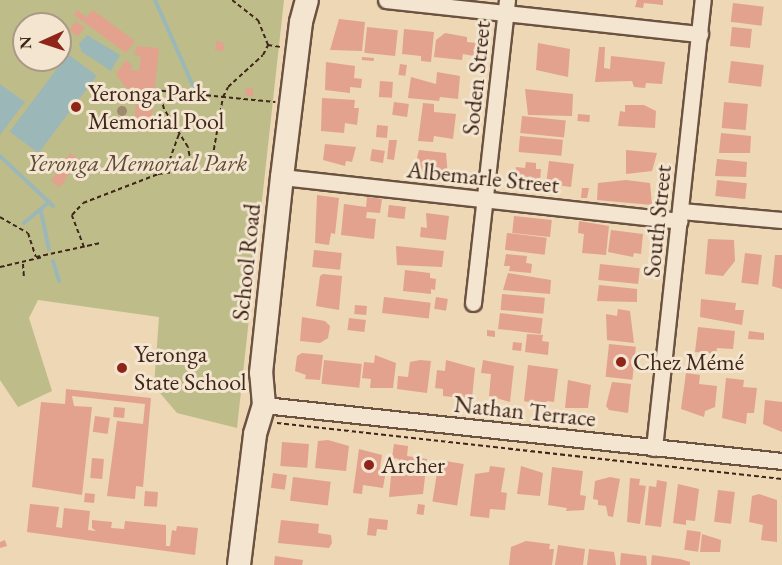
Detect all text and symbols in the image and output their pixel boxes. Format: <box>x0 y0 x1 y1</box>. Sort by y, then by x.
north arrow <box>12 12 72 72</box>
street label: Soden Street <box>456 19 496 137</box>
text: N <box>15 36 36 50</box>
place label: Yeronga Park Memorial Pool <box>88 79 224 135</box>
marker: Yeronga Park Memorial Pool <box>69 100 83 114</box>
park label: Yeronga Memorial Park <box>27 149 247 177</box>
street label: Albemarle Street <box>405 155 561 199</box>
street label: South Street <box>637 163 677 279</box>
street label: School Road <box>226 202 266 322</box>
place label: Yeronga State School <box>134 340 246 396</box>
place label: Chez Mémé <box>633 348 744 376</box>
marker: Chez Mémé <box>614 355 628 369</box>
marker: Yeronga State School <box>115 361 129 375</box>
street label: Nathan Terrace <box>453 389 597 433</box>
place label: Archer <box>381 451 445 479</box>
marker: Archer <box>362 458 376 472</box>

